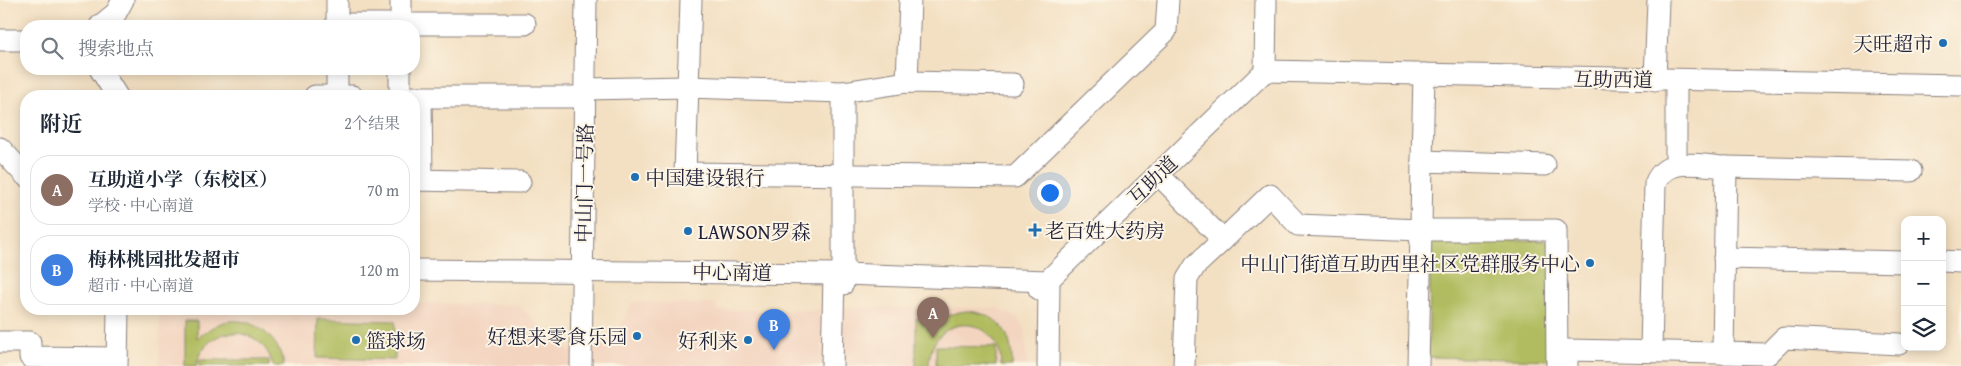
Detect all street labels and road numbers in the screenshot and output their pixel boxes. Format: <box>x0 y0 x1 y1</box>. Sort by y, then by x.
street label: 互助西道 <box>1573 64 1653 94</box>
street label: 中山门一号路 <box>568 123 600 243</box>
street label: 互助道 <box>1120 149 1184 211</box>
street label: 中心南道 <box>692 257 772 287</box>

